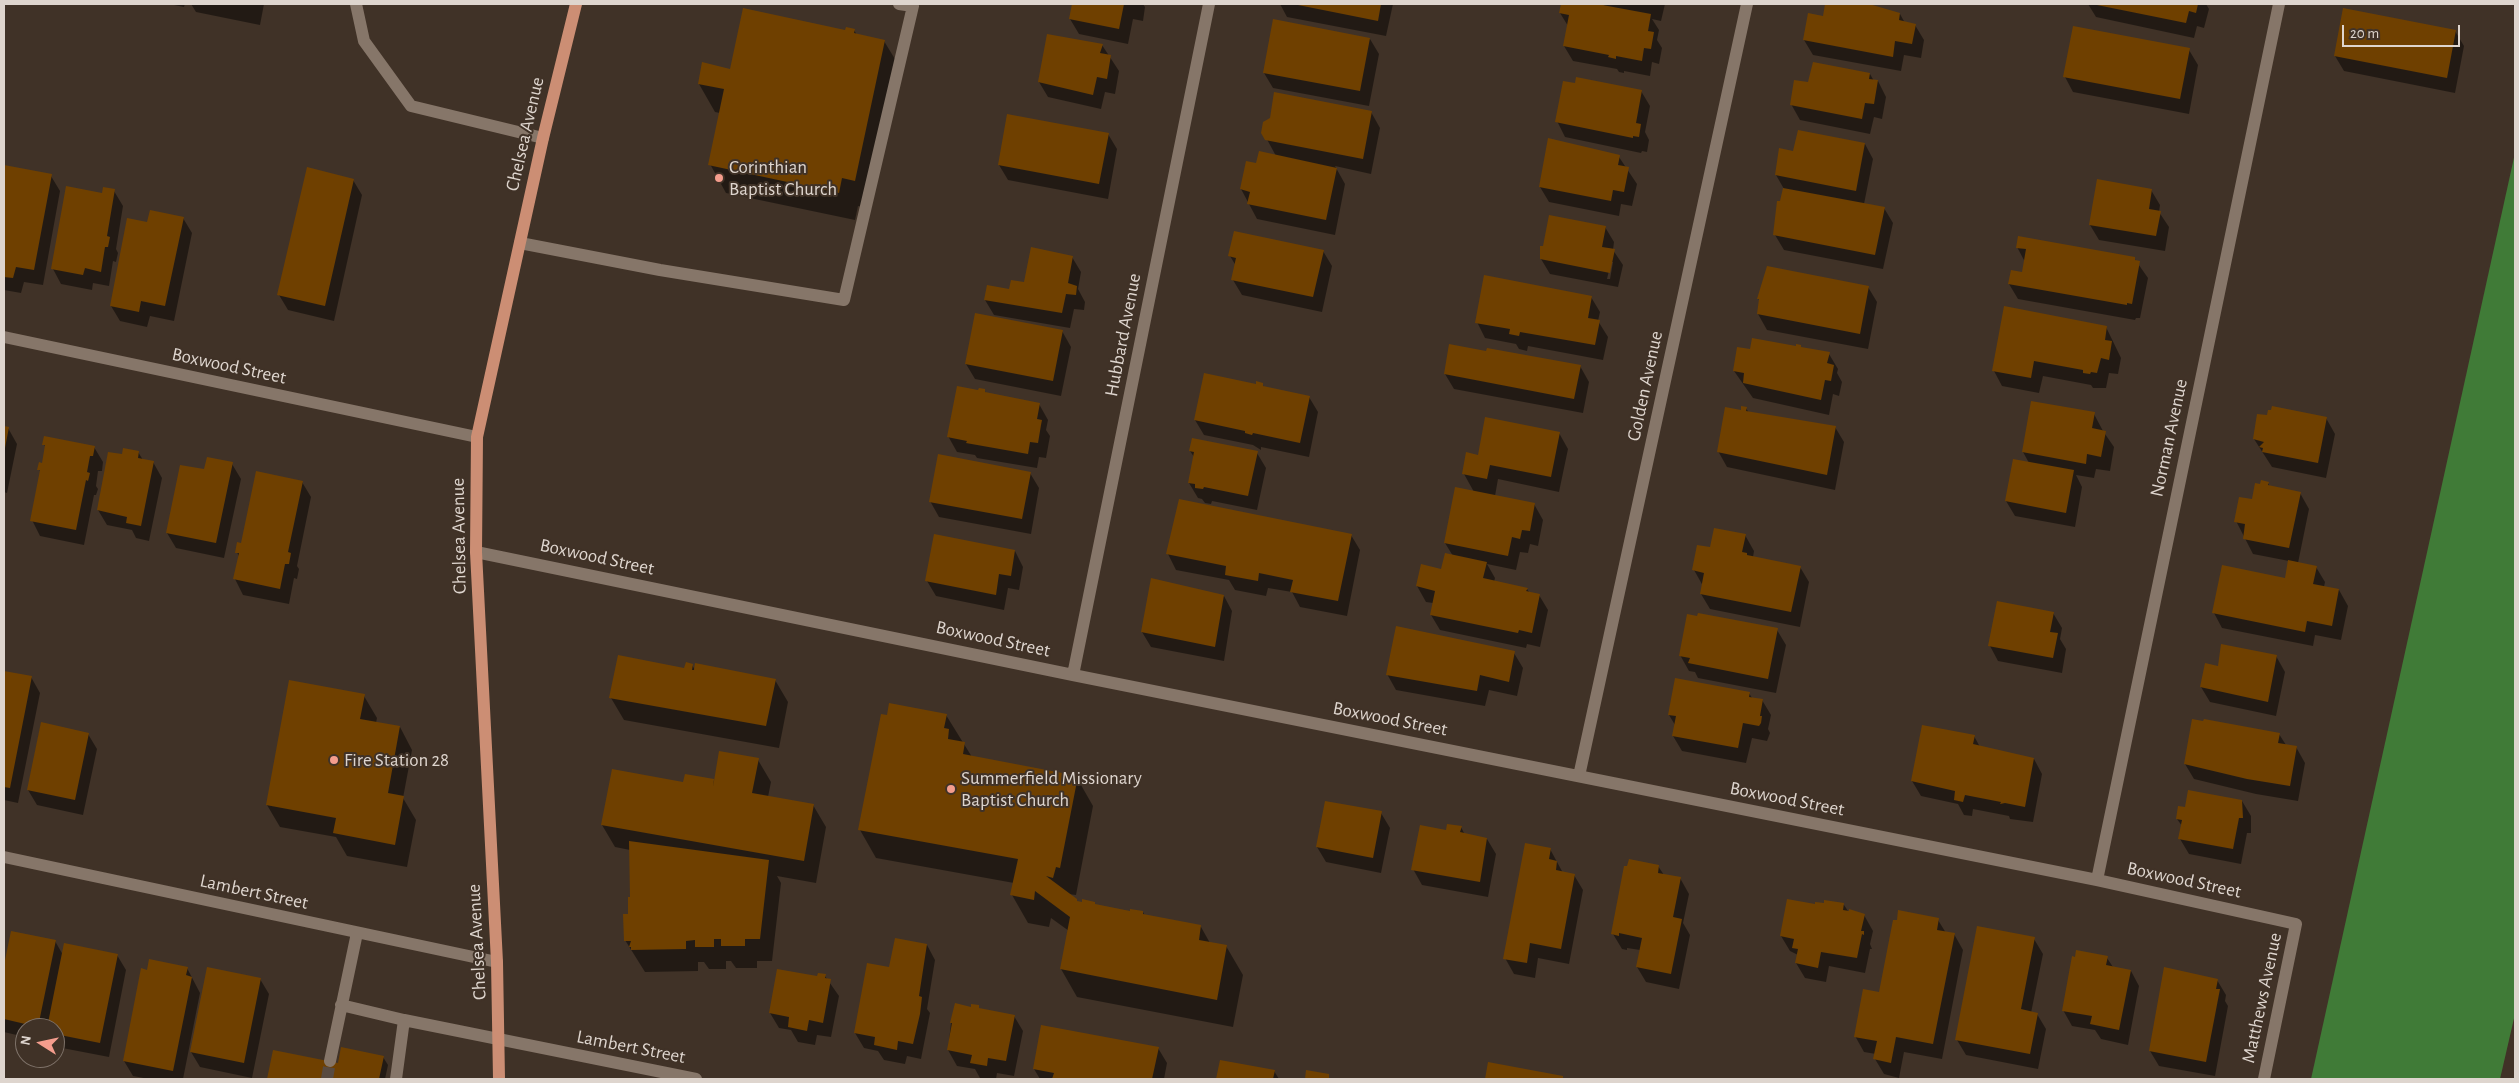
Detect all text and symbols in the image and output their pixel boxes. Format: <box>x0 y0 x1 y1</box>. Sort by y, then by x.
scale bar <box>2344 15 2462 47</box>
text: 20 m <box>2350 26 2379 41</box>
street label: Chelsea Avenue <box>501 75 549 193</box>
place label: Corinthian Baptist Church <box>729 156 837 200</box>
marker: Corinthian Baptist Church <box>713 172 725 184</box>
street label: Hubbard Avenue <box>1100 271 1146 399</box>
street label: Golden Avenue <box>1622 329 1668 443</box>
street label: Boxwood Street <box>170 343 288 389</box>
street label: Norman Avenue <box>2145 377 2193 499</box>
street label: Chelsea Avenue <box>447 478 471 594</box>
street label: Boxwood Street <box>538 534 656 580</box>
street label: Boxwood Street <box>934 616 1052 662</box>
street label: Boxwood Street <box>1331 697 1449 741</box>
place label: Fire Station 28 <box>344 749 449 771</box>
marker: Fire Station 28 <box>328 754 340 766</box>
place label: Summerfield Missionary Baptist Church <box>961 767 1142 811</box>
street label: Boxwood Street <box>1728 777 1846 821</box>
marker: Summerfield Missionary Baptist Church <box>945 783 957 795</box>
street label: Boxwood Street <box>2125 857 2243 903</box>
street label: Lambert Street <box>198 869 310 915</box>
street label: Chelsea Avenue <box>463 883 491 1001</box>
street label: Matthews Avenue <box>2237 931 2287 1065</box>
north arrow <box>15 1018 65 1068</box>
street label: Lambert Street <box>575 1025 687 1069</box>
text: N <box>18 1035 34 1047</box>

